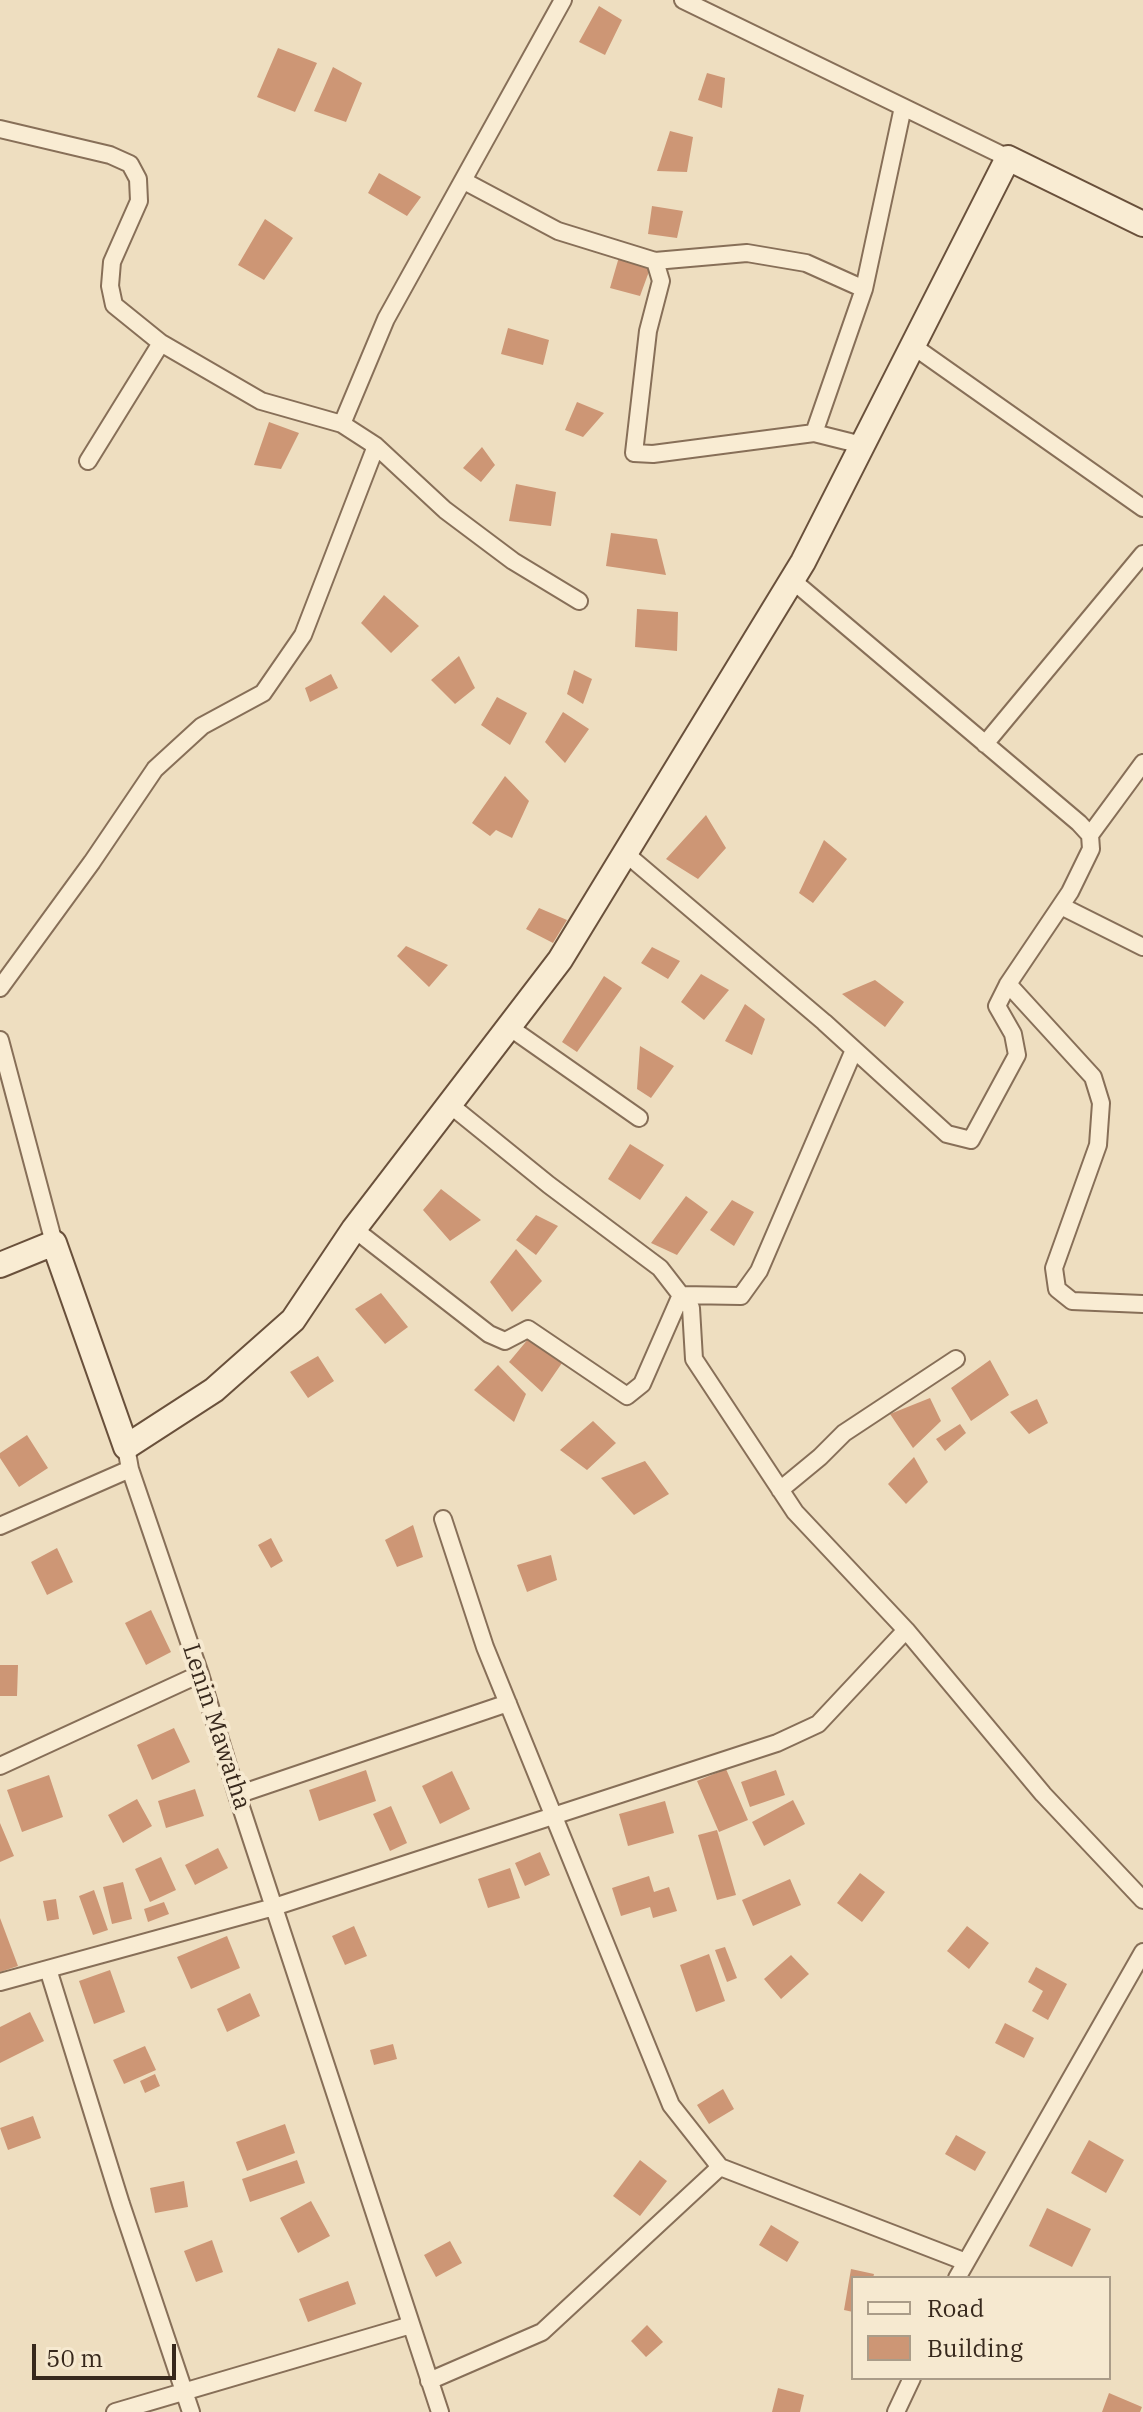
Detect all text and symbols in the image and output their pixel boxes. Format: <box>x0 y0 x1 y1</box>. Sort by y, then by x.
street label: Lenin Mawatha <box>176 1640 256 1814</box>
legend <box>851 2276 1111 2380</box>
text: Road <box>927 2292 984 2324</box>
scale bar <box>36 2328 180 2378</box>
text: Building <box>927 2332 1023 2364</box>
text: 50 m <box>46 2342 103 2374</box>

